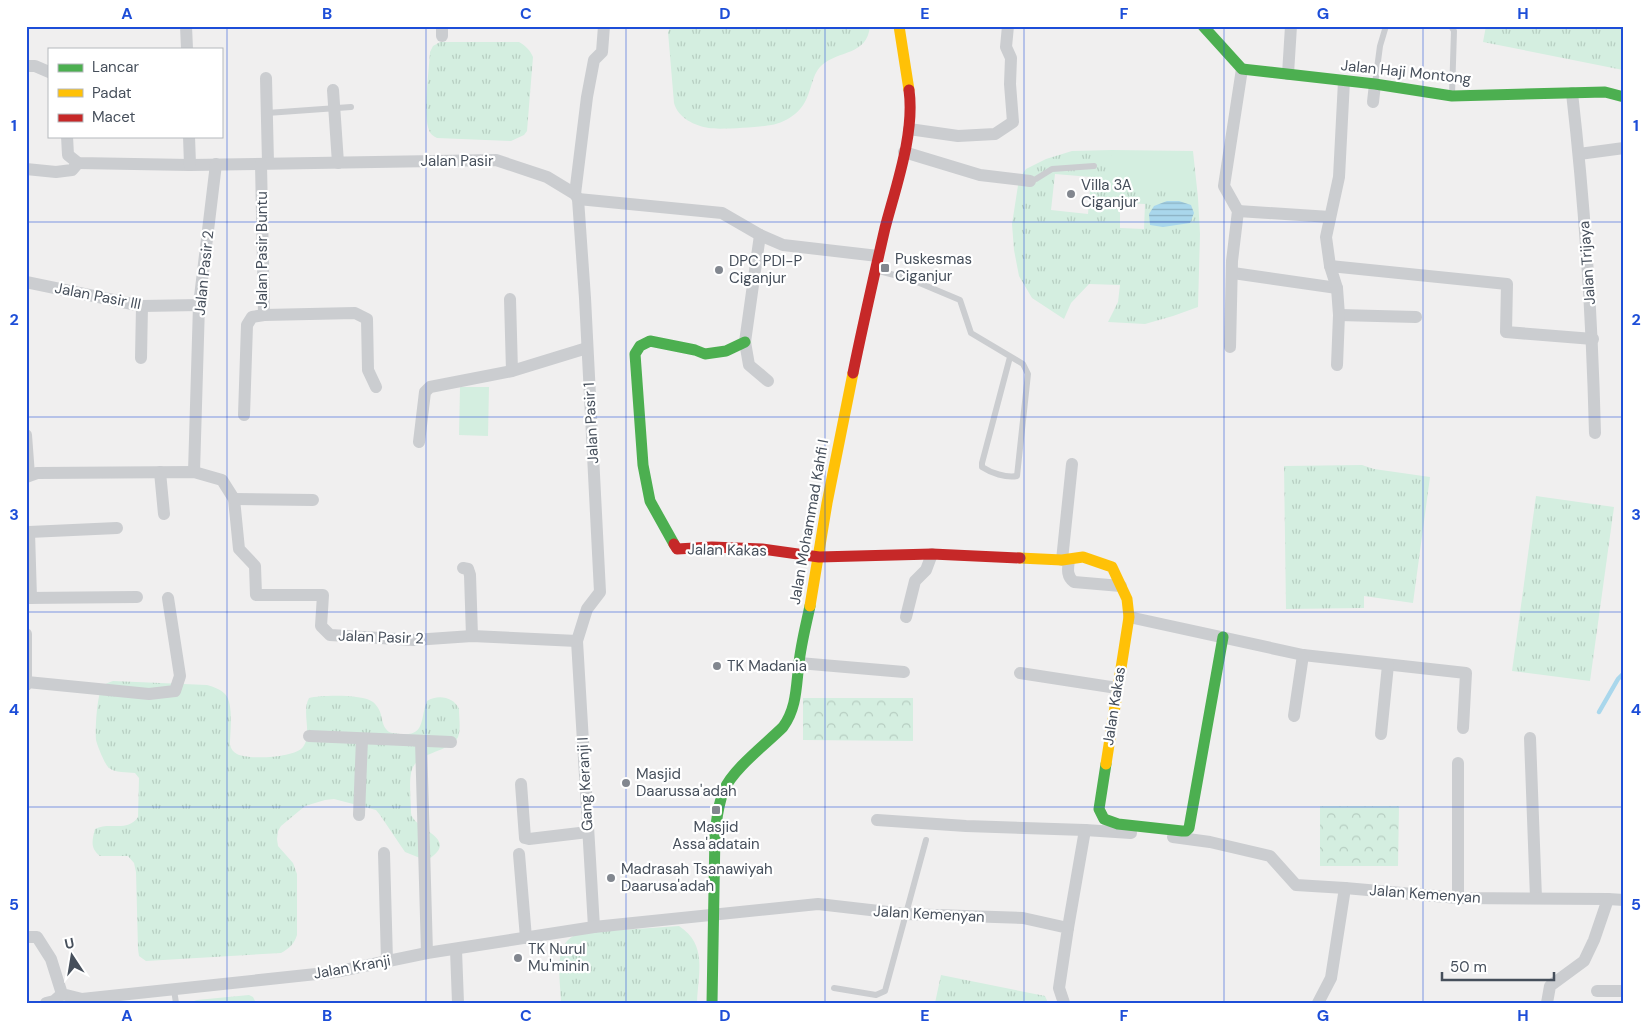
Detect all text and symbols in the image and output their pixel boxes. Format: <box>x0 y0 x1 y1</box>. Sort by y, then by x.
text: A <box>121 3 133 24</box>
text: B <box>322 3 332 24</box>
text: C <box>520 3 532 24</box>
text: D <box>719 3 731 24</box>
text: E <box>920 3 930 24</box>
text: F <box>1120 3 1129 24</box>
text: G <box>1317 3 1329 24</box>
text: H <box>1517 3 1529 24</box>
legend <box>48 48 222 138</box>
street label: Jalan Haji Montong <box>1340 55 1472 89</box>
text: Lancar <box>92 57 139 77</box>
text: Padat <box>92 83 132 103</box>
text: Macet <box>92 107 136 127</box>
text: 1 <box>11 115 17 136</box>
text: 1 <box>1633 115 1639 136</box>
street label: Jalan Pasir <box>421 151 494 171</box>
place label: Villa 3A Ciganjur <box>1081 175 1139 212</box>
marker: Villa 3A Ciganjur <box>1065 188 1077 200</box>
street label: Jalan Pasir Buntu <box>252 191 272 309</box>
street label: Jalan Trijaya <box>1574 220 1600 306</box>
street label: Jalan Pasir 2 <box>190 229 218 317</box>
place label: Puskesmas Ciganjur <box>895 249 972 286</box>
place label: DPC PDI-P Ciganjur <box>729 251 802 288</box>
marker: Puskesmas Ciganjur <box>879 262 891 274</box>
marker: DPC PDI-P Ciganjur <box>713 264 725 276</box>
street label: Jalan Pasir III <box>53 278 143 314</box>
text: 2 <box>9 309 19 330</box>
text: 2 <box>1631 309 1641 330</box>
street label: Jalan Pasir 1 <box>579 382 603 464</box>
street label: Jalan Mohammad Kahfi I <box>785 438 833 606</box>
text: 3 <box>9 504 19 525</box>
text: 3 <box>1631 504 1641 525</box>
street label: Jalan Kakas <box>687 539 767 561</box>
street label: Jalan Pasir 2 <box>338 626 424 648</box>
place label: TK Madania <box>727 656 807 676</box>
marker: TK Madania <box>711 660 723 672</box>
street label: Jalan Kakas <box>1098 665 1130 747</box>
text: 4 <box>9 699 19 720</box>
text: 4 <box>1631 699 1641 720</box>
street label: Gang Keranji I <box>573 736 597 832</box>
place label: Masjid Daarussa'adah <box>636 764 737 801</box>
marker: Masjid Daarussa'adah <box>620 777 632 789</box>
marker: Masjid Assa'adatain <box>710 804 722 816</box>
place label: Masjid Assa'adatain <box>672 817 760 854</box>
place label: Madrasah Tsanawiyah Daarusa'adah <box>621 859 773 896</box>
marker: Madrasah Tsanawiyah Daarusa'adah <box>605 872 617 884</box>
street label: Jalan Kemenyan <box>1369 880 1481 908</box>
text: 5 <box>9 894 19 915</box>
text: 5 <box>1631 894 1641 915</box>
street label: Jalan Kemenyan <box>873 901 985 927</box>
north arrow <box>48 932 98 982</box>
text: U <box>63 933 76 953</box>
place label: TK Nurul Mu'minin <box>528 939 589 976</box>
scale bar <box>1442 949 1555 981</box>
street label: Jalan Kranji <box>312 950 392 984</box>
marker: TK Nurul Mu'minin <box>512 952 524 964</box>
text: 50 m <box>1450 957 1487 977</box>
text: A <box>121 1005 133 1026</box>
text: B <box>322 1005 332 1026</box>
text: C <box>520 1005 532 1026</box>
text: D <box>719 1005 731 1026</box>
text: E <box>920 1005 930 1026</box>
text: F <box>1120 1005 1129 1026</box>
text: G <box>1317 1005 1329 1026</box>
text: H <box>1517 1005 1529 1026</box>

